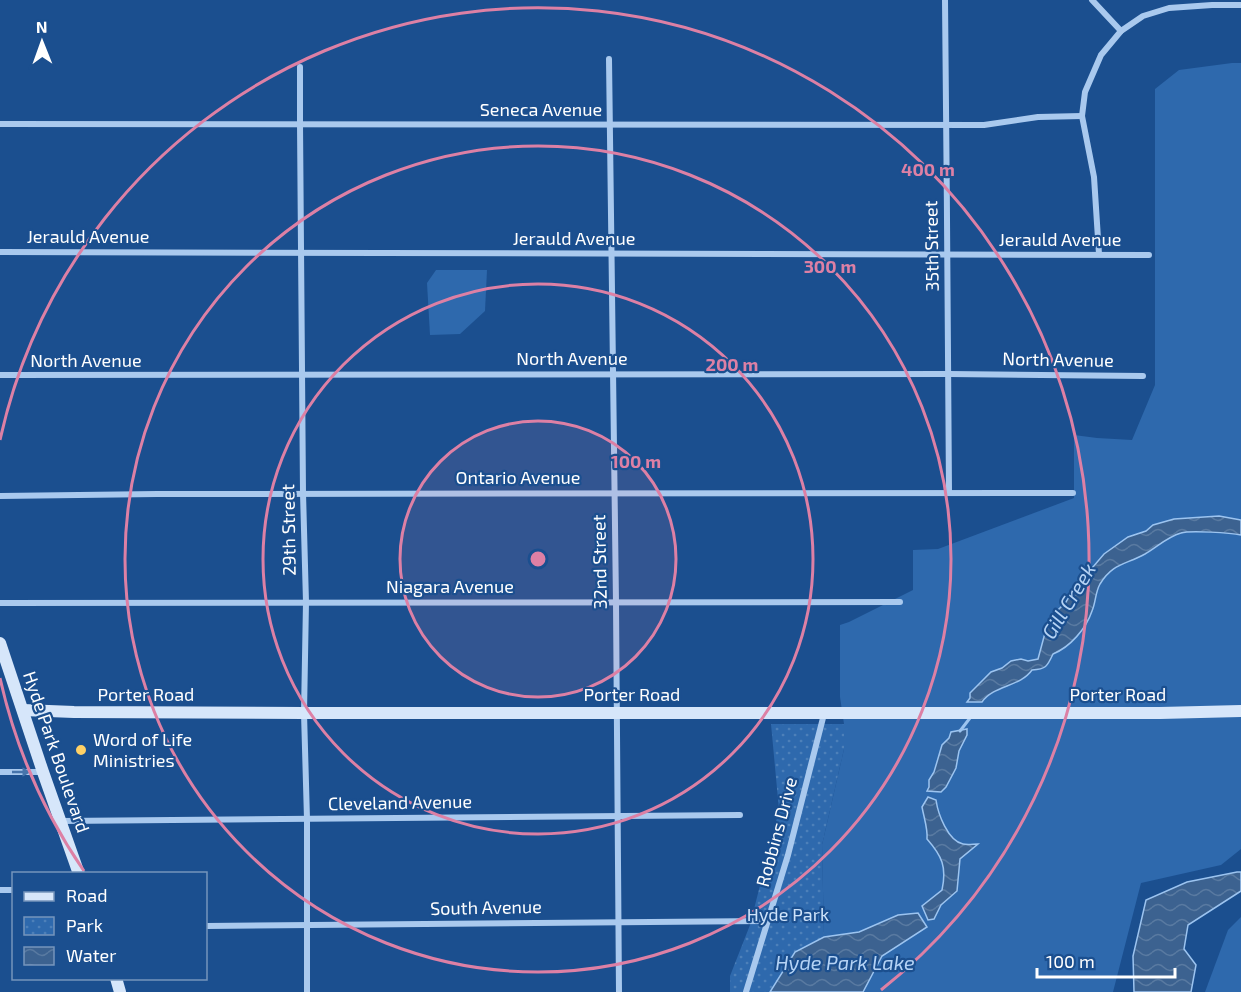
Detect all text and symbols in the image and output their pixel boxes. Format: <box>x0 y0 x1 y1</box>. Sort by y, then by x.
north arrow <box>12 12 72 72</box>
text: N <box>36 17 48 36</box>
street label: Seneca Avenue <box>480 98 602 120</box>
text: 400 m <box>901 158 955 180</box>
street label: 35th Street <box>919 200 943 292</box>
street label: Jerauld Avenue <box>27 225 149 247</box>
street label: Jerauld Avenue <box>513 227 635 249</box>
street label: Jerauld Avenue <box>999 228 1121 250</box>
text: 300 m <box>804 255 856 277</box>
street label: North Avenue <box>516 347 628 369</box>
street label: North Avenue <box>1002 347 1114 371</box>
street label: North Avenue <box>30 349 142 371</box>
text: 200 m <box>706 353 758 375</box>
text: 100 m <box>611 450 661 472</box>
street label: Ontario Avenue <box>455 466 581 488</box>
street label: 29th Street <box>276 484 300 576</box>
street label: 32nd Street <box>587 514 611 610</box>
centre of rings <box>528 549 548 569</box>
water label: Gill Creek <box>1036 558 1100 643</box>
street label: Niagara Avenue <box>386 575 514 597</box>
street label: Hyde Park Boulevard <box>19 668 95 835</box>
street label: Porter Road <box>98 683 194 705</box>
street label: Porter Road <box>584 683 680 705</box>
street label: Porter Road <box>1070 683 1166 705</box>
place label: Word of Life Ministries <box>93 728 192 771</box>
marker: Word of Life Ministries <box>74 743 88 757</box>
one-way arrow <box>12 767 31 777</box>
street label: Robbins Drive <box>751 775 801 889</box>
street label: Cleveland Avenue <box>328 790 472 814</box>
legend <box>12 872 207 980</box>
text: Road <box>66 884 107 906</box>
street label: South Avenue <box>430 895 542 919</box>
park label: Hyde Park <box>747 903 829 925</box>
text: Park <box>66 914 103 936</box>
scale bar <box>1037 941 1175 979</box>
text: Water <box>66 944 116 966</box>
water label: Hyde Park Lake <box>775 950 915 975</box>
text: 100 m <box>1046 950 1095 972</box>

